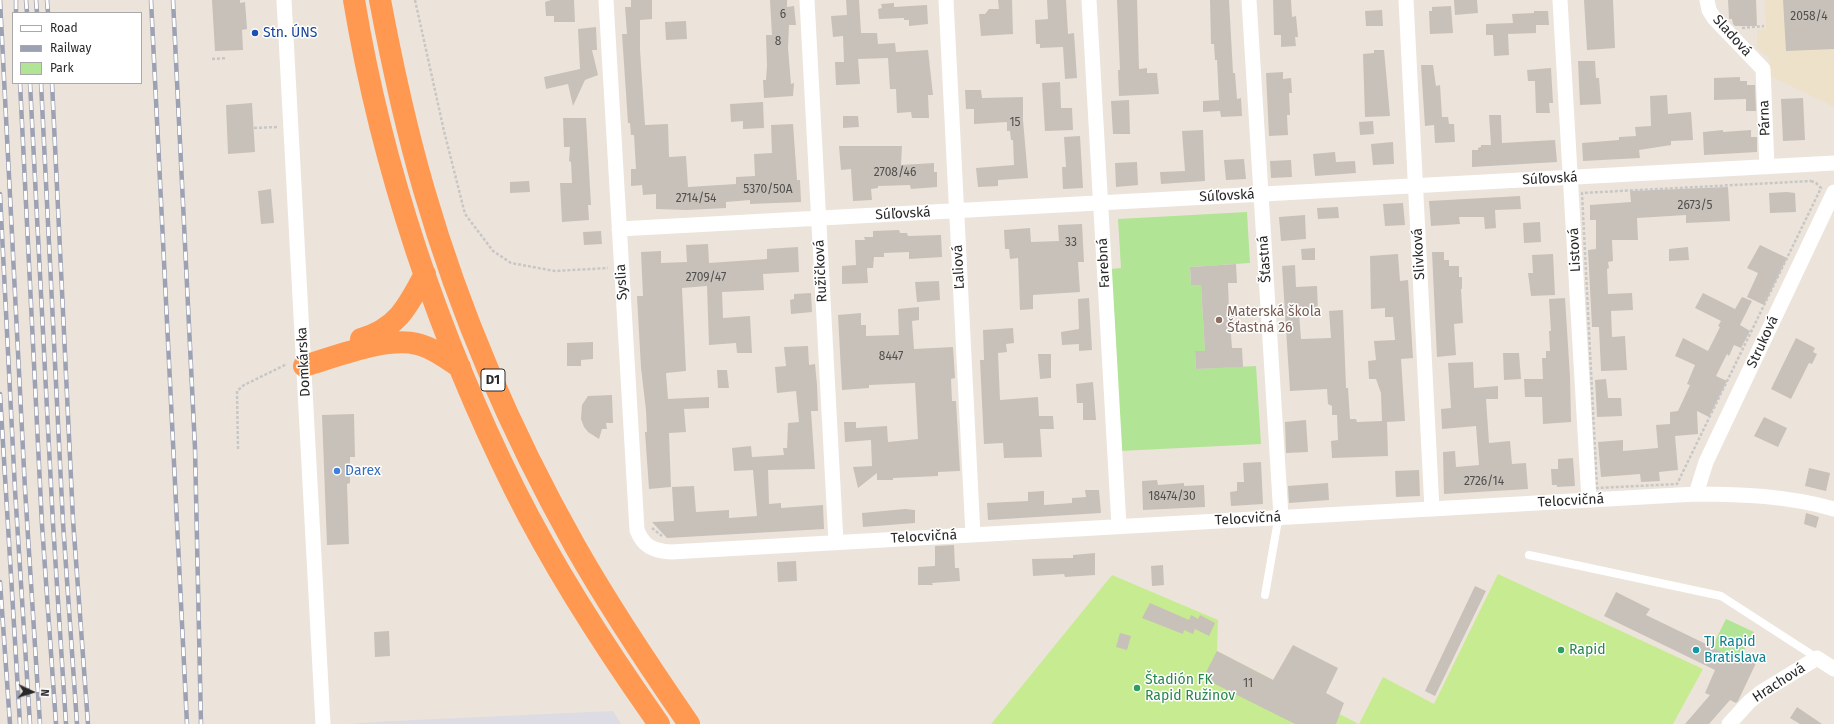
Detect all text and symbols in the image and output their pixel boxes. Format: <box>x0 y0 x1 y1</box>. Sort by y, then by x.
house number: 6 <box>780 8 786 22</box>
house number: 2058/4 <box>1790 10 1828 24</box>
legend <box>12 12 142 84</box>
street label: Sladová <box>1709 12 1755 60</box>
text: Road <box>50 21 78 35</box>
place label: Stn. ÚNS <box>263 25 317 41</box>
marker: Stn. ÚNS <box>250 28 260 38</box>
house number: 8 <box>775 35 781 49</box>
text: Railway <box>50 41 91 55</box>
text: Park <box>50 61 74 75</box>
street label: Párna <box>1756 100 1774 136</box>
house number: 15 <box>1009 116 1021 130</box>
house number: 2708/46 <box>874 166 916 180</box>
street label: Súľovská <box>1522 169 1578 189</box>
house number: 5370/50A <box>743 183 793 197</box>
street label: Súľovská <box>1199 186 1255 206</box>
house number: 2714/54 <box>676 192 716 206</box>
house number: 2673/5 <box>1677 199 1713 213</box>
street label: Súľovská <box>875 204 931 224</box>
street label: Listová <box>1565 227 1585 273</box>
street label: Slivková <box>1409 228 1429 280</box>
street label: Šťastná <box>1255 235 1275 283</box>
house number: 33 <box>1065 236 1077 250</box>
street label: Farebná <box>1094 237 1114 289</box>
street label: Ružičková <box>811 239 831 303</box>
street label: Ľaliová <box>949 244 969 290</box>
street label: Syslia <box>613 263 631 301</box>
house number: 2709/47 <box>686 271 726 285</box>
place label: Materská škola Šťastná 26 <box>1227 304 1321 336</box>
street label: Struková <box>1744 313 1782 371</box>
marker: Materská škola Šťastná 26 <box>1214 315 1224 325</box>
street label: Domkárska <box>294 327 314 397</box>
house number: 8447 <box>879 350 903 364</box>
road number: D1 <box>481 369 505 391</box>
place label: Darex <box>345 463 381 479</box>
marker: Darex <box>332 466 342 476</box>
house number: 2726/14 <box>1464 475 1504 489</box>
house number: 18474/30 <box>1148 490 1196 504</box>
street label: Telocvičná <box>1537 491 1605 511</box>
street label: Telocvičná <box>1214 509 1282 529</box>
street label: Telocvičná <box>890 527 958 547</box>
place label: TJ Rapid Bratislava <box>1704 634 1766 666</box>
place label: Rapid <box>1569 642 1606 658</box>
marker: Rapid <box>1556 645 1566 655</box>
marker: TJ Rapid Bratislava <box>1691 645 1701 655</box>
street label: Hrachová <box>1750 660 1808 706</box>
north arrow <box>12 672 52 712</box>
place label: Štadión FK Rapid Ružinov <box>1145 672 1235 704</box>
house number: 11 <box>1243 677 1253 691</box>
marker: Štadión FK Rapid Ružinov <box>1132 683 1142 693</box>
text: N <box>38 689 51 697</box>

